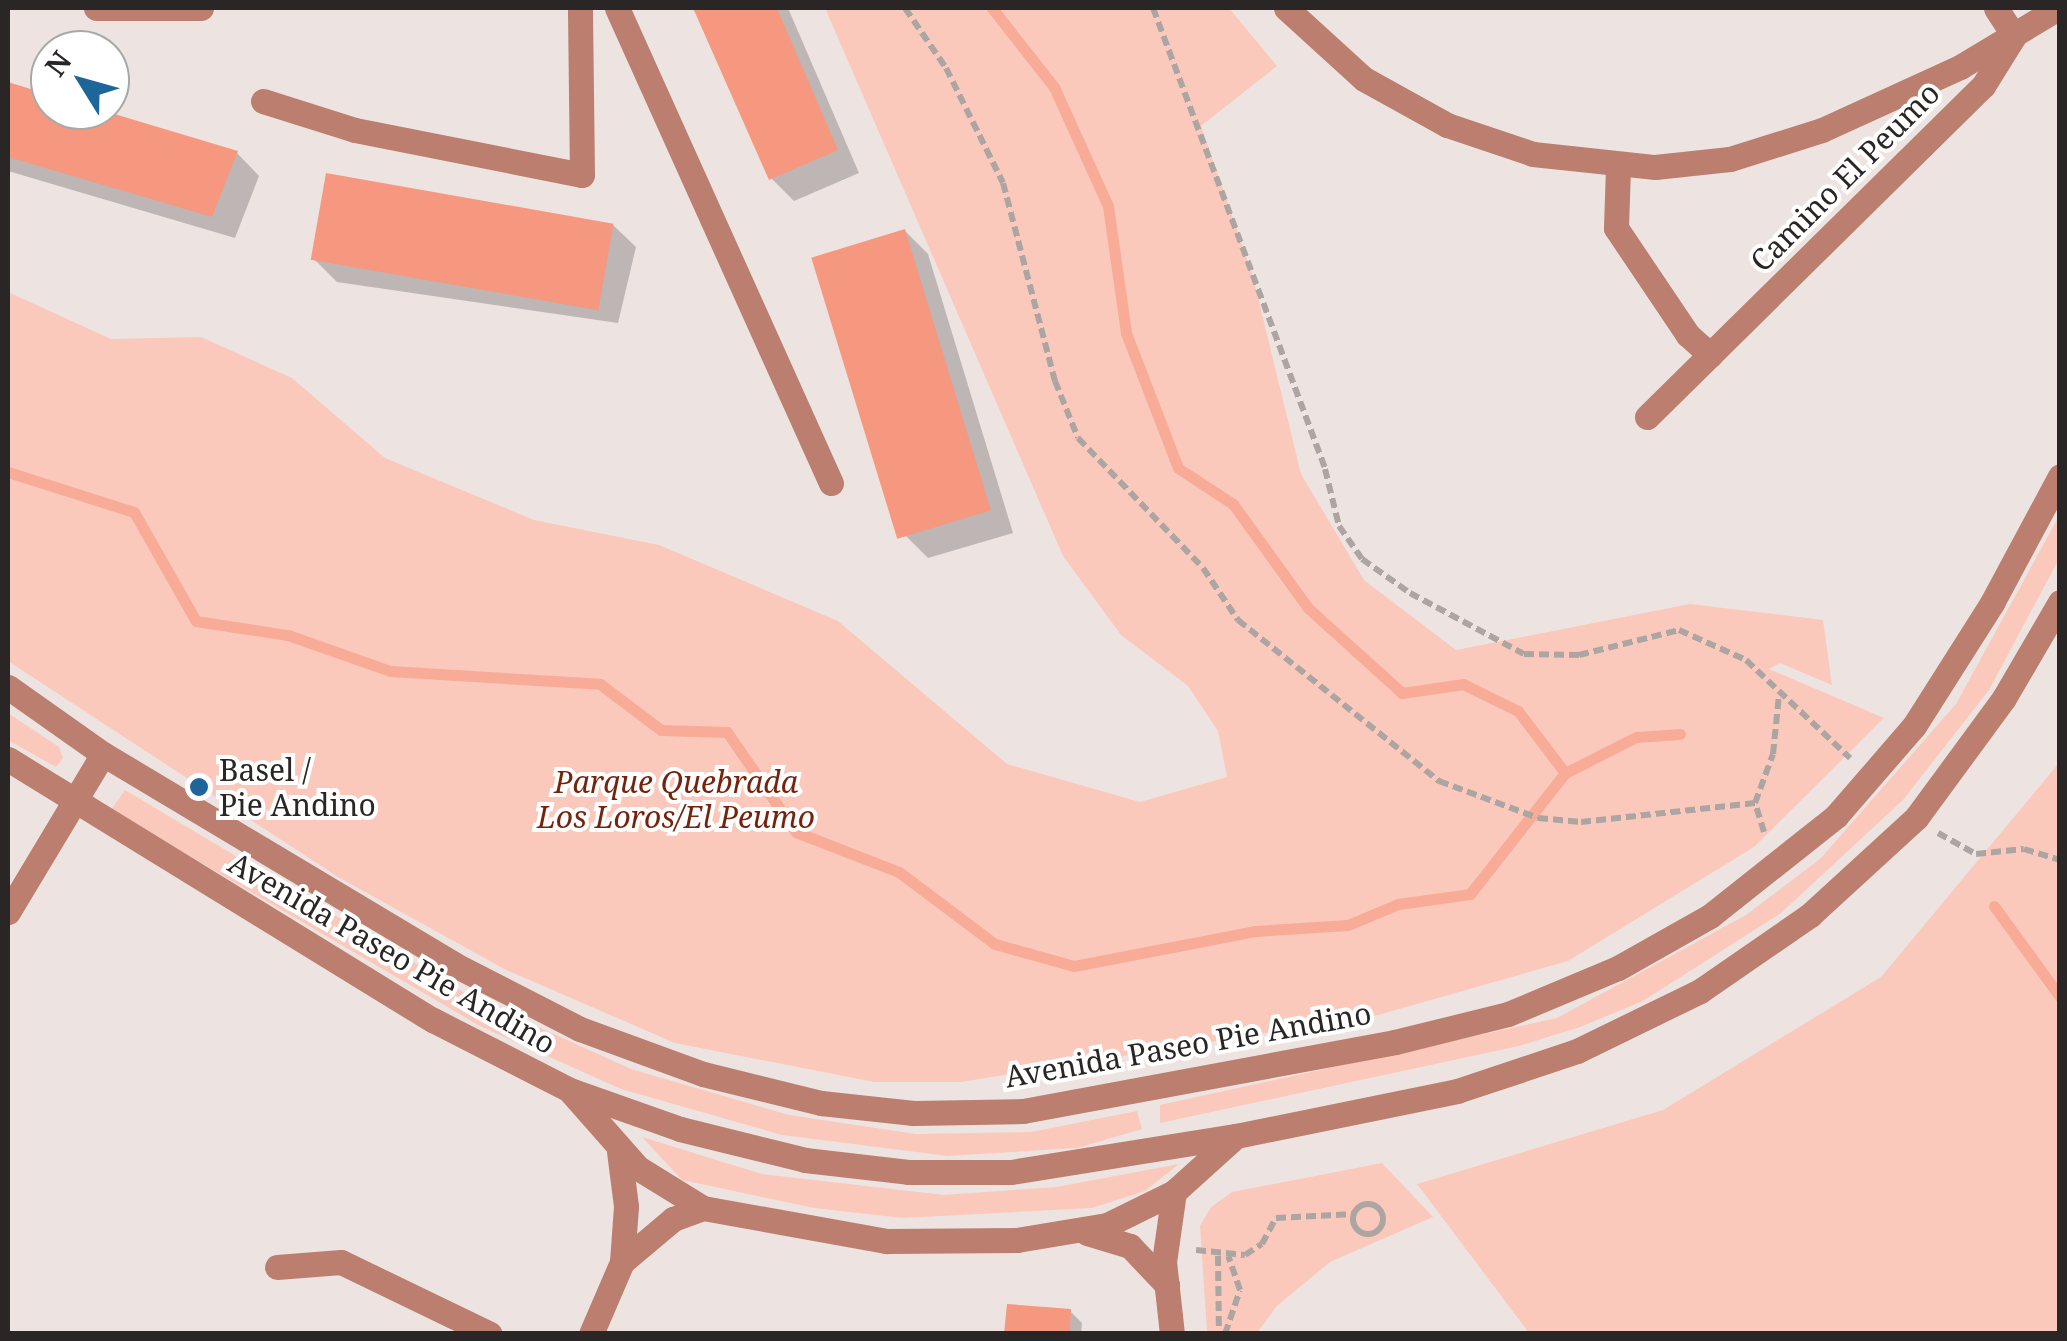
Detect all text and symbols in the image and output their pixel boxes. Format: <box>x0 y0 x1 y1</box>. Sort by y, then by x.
north arrow <box>30 30 130 130</box>
text: N <box>36 43 79 83</box>
street label: Camino El Peumo <box>1743 75 1947 279</box>
place label: Basel / Pie Andino <box>219 752 376 822</box>
park label: Parque Quebrada Los Loros/El Peumo <box>537 764 815 834</box>
marker: Basel / Pie Andino <box>188 776 210 798</box>
street label: Avenida Paseo Pie Andino <box>222 845 562 1061</box>
street label: Avenida Paseo Pie Andino <box>1002 995 1374 1095</box>

